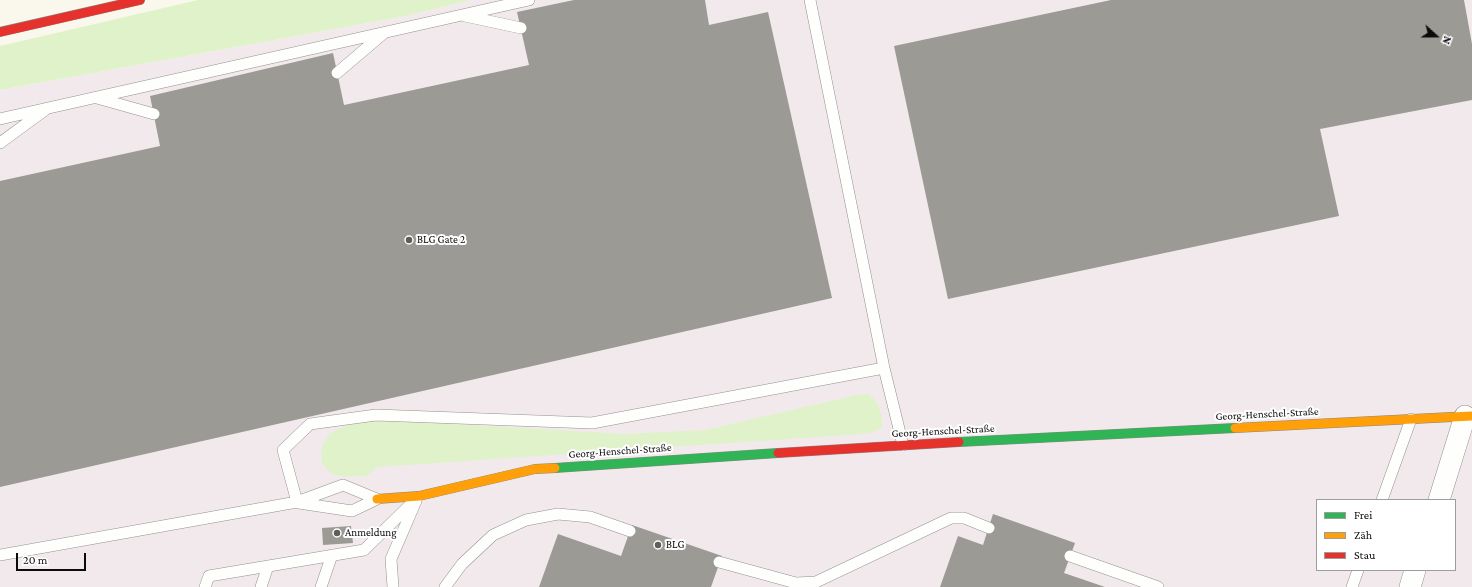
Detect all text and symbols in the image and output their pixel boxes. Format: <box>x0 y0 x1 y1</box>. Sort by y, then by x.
north arrow <box>1416 16 1456 56</box>
text: N <box>1440 35 1454 46</box>
place label: BLG Gate 2 <box>417 233 465 247</box>
marker: BLG Gate 2 <box>404 235 414 245</box>
street label: Georg-Henschel-Straße <box>1215 405 1319 423</box>
street label: Georg-Henschel-Straße <box>891 422 995 440</box>
street label: Georg-Henschel-Straße <box>568 441 672 461</box>
legend <box>1316 499 1456 571</box>
text: Frei <box>1354 508 1372 522</box>
place label: Anmeldung <box>345 526 397 540</box>
marker: Anmeldung <box>332 528 342 538</box>
text: Zäh <box>1354 528 1372 542</box>
place label: BLG <box>666 538 684 552</box>
marker: BLG <box>653 540 663 550</box>
scale bar <box>18 545 88 571</box>
text: Stau <box>1354 548 1375 562</box>
text: 20 m <box>23 553 47 567</box>

